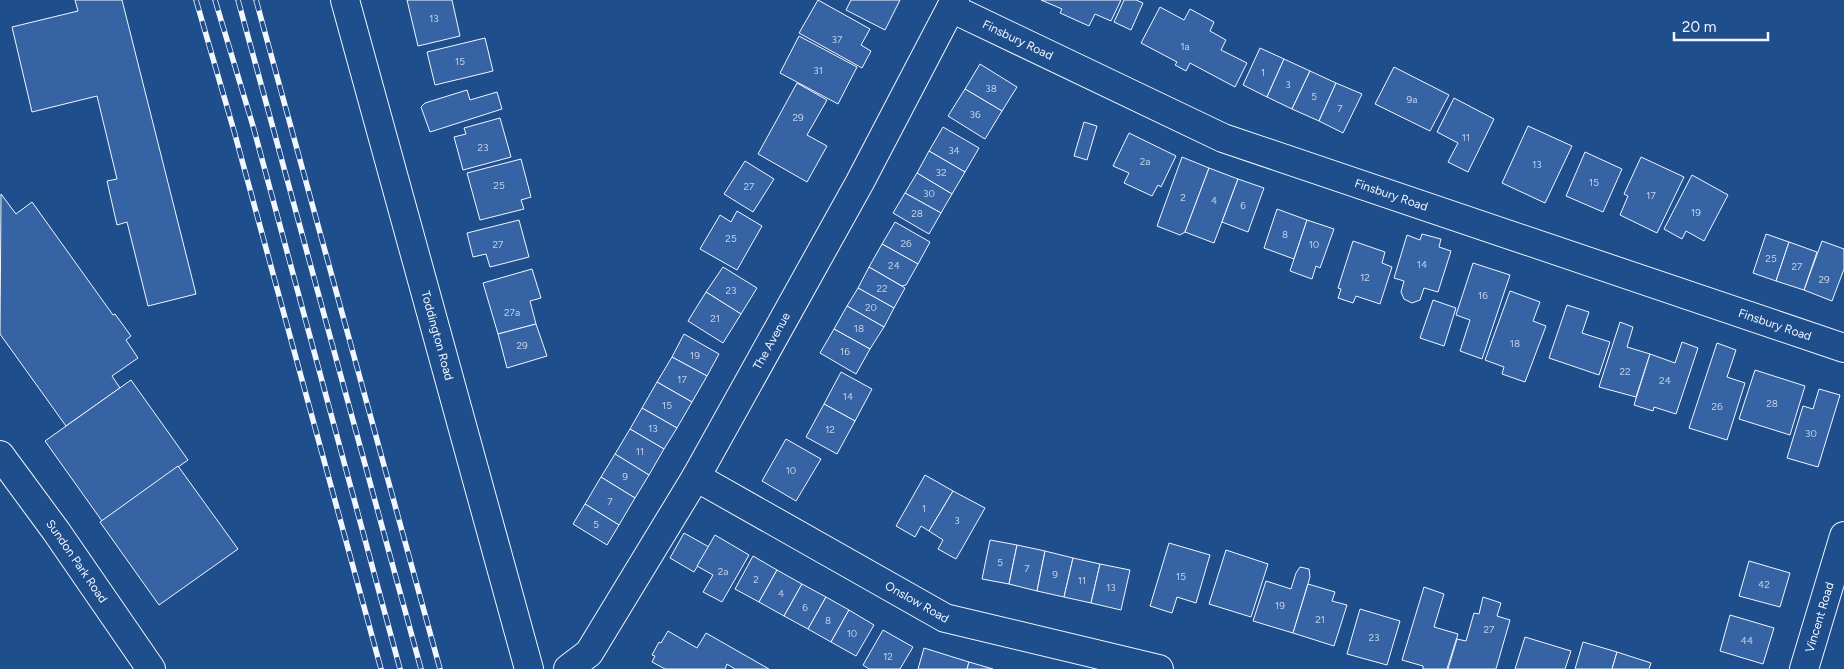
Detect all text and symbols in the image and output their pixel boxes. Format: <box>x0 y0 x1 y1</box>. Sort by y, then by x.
scale bar <box>1674 10 1768 42</box>
house number: 13 <box>429 12 439 25</box>
street label: Finsbury Road <box>980 17 1055 63</box>
text: 20 m <box>1682 18 1716 36</box>
house number: 37 <box>832 33 843 46</box>
house number: 1a <box>1180 40 1190 53</box>
house number: 15 <box>455 55 465 68</box>
house number: 31 <box>813 64 823 77</box>
house number: 1 <box>1261 66 1265 79</box>
house number: 3 <box>1285 78 1291 91</box>
house number: 38 <box>985 82 997 95</box>
house number: 5 <box>1311 90 1317 103</box>
house number: 9a <box>1407 93 1417 106</box>
house number: 7 <box>1337 102 1343 115</box>
house number: 36 <box>969 108 981 121</box>
house number: 29 <box>792 111 804 124</box>
house number: 11 <box>1462 131 1470 144</box>
house number: 23 <box>477 141 489 154</box>
house number: 34 <box>948 144 960 157</box>
house number: 2a <box>1140 155 1150 168</box>
house number: 13 <box>1532 158 1542 171</box>
house number: 32 <box>935 166 947 179</box>
street label: Finsbury Road <box>1353 176 1430 214</box>
house number: 15 <box>1589 176 1599 189</box>
house number: 25 <box>493 179 505 192</box>
house number: 27 <box>744 180 755 193</box>
house number: 30 <box>923 187 935 200</box>
house number: 17 <box>1646 189 1656 202</box>
house number: 2 <box>1180 191 1186 204</box>
house number: 4 <box>1211 194 1217 207</box>
house number: 6 <box>1240 199 1246 212</box>
house number: 19 <box>1691 206 1701 219</box>
house number: 28 <box>911 207 923 220</box>
house number: 8 <box>1282 228 1288 241</box>
house number: 25 <box>725 232 737 245</box>
house number: 26 <box>900 237 912 250</box>
house number: 27 <box>493 238 504 251</box>
house number: 10 <box>1309 238 1319 251</box>
house number: 25 <box>1765 252 1777 265</box>
house number: 14 <box>1417 258 1427 271</box>
house number: 24 <box>888 259 900 272</box>
house number: 27 <box>1792 260 1803 273</box>
house number: 12 <box>1360 271 1370 284</box>
house number: 29 <box>1818 273 1830 286</box>
house number: 22 <box>876 282 888 295</box>
house number: 23 <box>725 284 737 297</box>
street label: Toddington Road <box>418 289 456 382</box>
house number: 16 <box>1478 289 1488 302</box>
house number: 20 <box>865 301 877 314</box>
house number: 27a <box>504 306 520 319</box>
street label: Finsbury Road <box>1736 306 1813 343</box>
street label: The Avenue <box>750 309 793 372</box>
house number: 21 <box>710 312 720 325</box>
house number: 18 <box>854 322 864 335</box>
house number: 18 <box>1510 337 1520 350</box>
house number: 29 <box>516 339 528 352</box>
house number: 16 <box>840 345 850 358</box>
house number: 19 <box>690 349 700 362</box>
house number: 22 <box>1619 365 1631 378</box>
house number: 17 <box>677 373 687 386</box>
house number: 24 <box>1659 374 1671 387</box>
house number: 14 <box>843 390 853 403</box>
house number: 28 <box>1766 397 1778 410</box>
house number: 15 <box>662 399 672 412</box>
house number: 26 <box>1711 400 1723 413</box>
house number: 13 <box>648 422 658 435</box>
house number: 12 <box>825 423 835 436</box>
house number: 30 <box>1805 427 1817 440</box>
house number: 11 <box>636 445 644 458</box>
house number: 10 <box>786 464 796 477</box>
house number: 9 <box>622 470 628 483</box>
house number: 7 <box>607 495 613 508</box>
house number: 1 <box>922 502 926 515</box>
house number: 3 <box>954 514 960 527</box>
street label: Sundon Park Road <box>43 517 110 605</box>
house number: 5 <box>593 518 599 531</box>
house number: 5 <box>997 556 1003 569</box>
house number: 7 <box>1024 562 1030 575</box>
house number: 2a <box>718 565 728 578</box>
house number: 9 <box>1052 568 1058 581</box>
house number: 15 <box>1176 570 1186 583</box>
house number: 2 <box>753 573 759 586</box>
house number: 11 <box>1078 574 1086 587</box>
house number: 42 <box>1758 578 1770 591</box>
street label: Onslow Road <box>883 579 951 626</box>
street label: Vincent Road <box>1802 580 1837 654</box>
house number: 13 <box>1106 581 1116 594</box>
house number: 4 <box>778 587 784 600</box>
house number: 19 <box>1275 599 1285 612</box>
house number: 6 <box>802 601 808 614</box>
house number: 21 <box>1315 613 1325 626</box>
house number: 8 <box>825 614 831 627</box>
house number: 27 <box>1484 623 1495 636</box>
house number: 10 <box>847 627 857 640</box>
house number: 23 <box>1368 631 1380 644</box>
house number: 44 <box>1741 634 1753 647</box>
house number: 12 <box>883 650 893 663</box>

